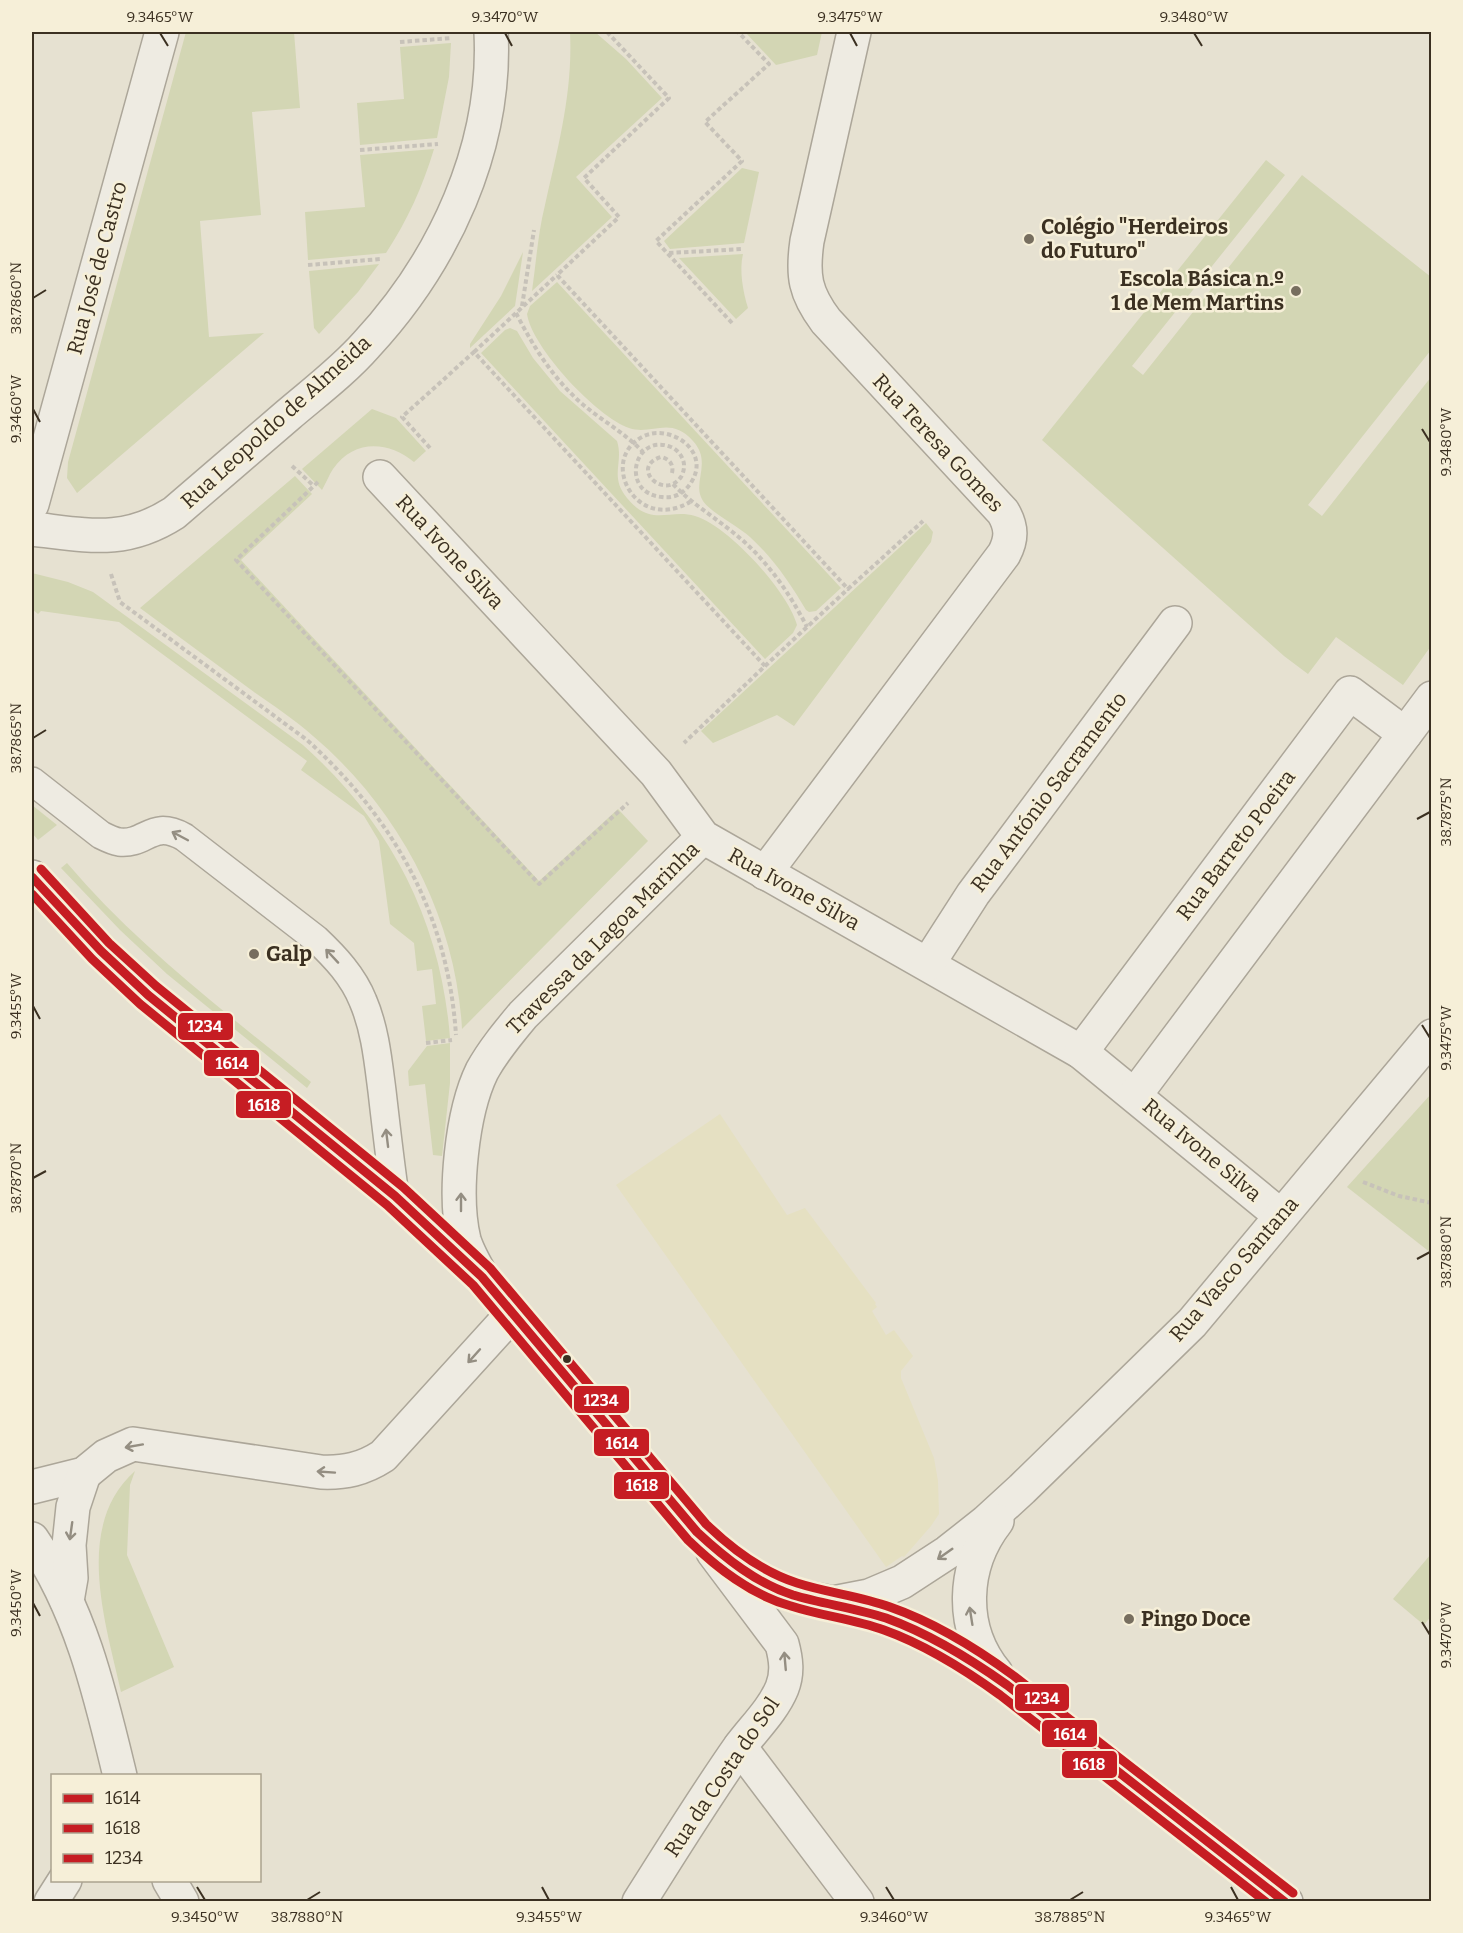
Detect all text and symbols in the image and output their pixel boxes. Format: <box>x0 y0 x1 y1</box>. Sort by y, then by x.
text: 9.3465°W <box>127 8 194 26</box>
text: 9.3470°W <box>472 8 539 26</box>
text: 9.3475°W <box>817 8 883 26</box>
text: 9.3480°W <box>1160 8 1229 26</box>
street label: Rua José de Castro <box>61 179 133 357</box>
place label: Colégio "Herdeiros do Futuro" <box>1041 214 1228 264</box>
marker: Colégio "Herdeiros do Futuro" <box>1022 232 1036 246</box>
text: 38.7860°N <box>7 262 25 334</box>
place label: Escola Básica n.º 1 de Mem Martins <box>1111 266 1284 316</box>
marker: Escola Básica n.º 1 de Mem Martins <box>1289 284 1303 298</box>
street label: Rua Leopoldo de Almeida <box>176 329 377 514</box>
street label: Rua Teresa Gomes <box>867 368 1009 518</box>
text: 9.3460°W <box>7 374 25 443</box>
text: 9.3480°W <box>1437 407 1455 476</box>
street label: Rua Ivone Silva <box>390 489 510 615</box>
street label: Rua António Sacramento <box>965 687 1133 897</box>
text: 38.7865°N <box>7 703 25 773</box>
street label: Rua Barreto Poeira <box>1171 764 1301 925</box>
text: 38.7875°N <box>1437 777 1455 847</box>
one-way arrow <box>171 830 189 841</box>
street label: Travessa da Lagoa Marinha <box>501 836 705 1040</box>
street label: Rua Ivone Silva <box>723 842 865 936</box>
place label: Galp <box>266 941 312 967</box>
marker: Galp <box>247 947 261 961</box>
one-way arrow <box>326 949 340 964</box>
text: 9.3455°W <box>7 972 25 1039</box>
text: 9.3475°W <box>1437 1005 1455 1071</box>
line badge: 1234 <box>177 1012 234 1041</box>
text: 1234 <box>188 1017 223 1036</box>
line badge: 1614 <box>203 1049 260 1077</box>
text: 1614 <box>216 1054 249 1073</box>
line badge: 1618 <box>235 1090 292 1119</box>
street label: Rua Ivone Silva <box>1137 1093 1267 1207</box>
text: 1618 <box>248 1096 280 1115</box>
one-way arrow <box>382 1129 393 1149</box>
text: 38.7870°N <box>7 1143 25 1213</box>
street label: Rua Vasco Santana <box>1164 1191 1304 1347</box>
one-way arrow <box>455 1193 467 1213</box>
text: 38.7880°N <box>1437 1216 1455 1288</box>
one-way arrow <box>467 1349 481 1364</box>
unlabelled marker <box>561 1353 573 1365</box>
line badge: 1234 <box>573 1385 630 1414</box>
text: 1234 <box>584 1391 619 1410</box>
line badge: 1614 <box>593 1428 650 1457</box>
text: 1614 <box>606 1434 639 1453</box>
one-way arrow <box>125 1441 144 1452</box>
one-way arrow <box>317 1466 337 1477</box>
line badge: 1618 <box>613 1471 670 1500</box>
text: 1618 <box>626 1476 658 1495</box>
one-way arrow <box>66 1520 77 1540</box>
one-way arrow <box>937 1548 954 1560</box>
text: 9.3450°W <box>7 1568 25 1637</box>
text: 9.3470°W <box>1437 1601 1455 1668</box>
place label: Pingo Doce <box>1141 1606 1251 1632</box>
one-way arrow <box>966 1607 977 1627</box>
marker: Pingo Doce <box>1122 1612 1136 1626</box>
one-way arrow <box>779 1652 790 1672</box>
line badge: 1234 <box>1014 1683 1070 1712</box>
text: 1234 <box>1025 1689 1060 1708</box>
street label: Rua da Costa do Sol <box>659 1692 785 1862</box>
line badge: 1614 <box>1041 1719 1098 1748</box>
text: 1614 <box>1054 1725 1087 1744</box>
line badge: 1618 <box>1061 1750 1118 1779</box>
text: 1618 <box>1073 1755 1105 1774</box>
legend <box>51 1774 261 1882</box>
text: 1614 <box>105 1787 141 1809</box>
text: 1618 <box>105 1817 141 1839</box>
text: 1234 <box>105 1847 143 1869</box>
text: 9.3450°W <box>171 1908 240 1926</box>
text: 38.7880°N <box>271 1908 343 1926</box>
text: 9.3455°W <box>516 1908 583 1926</box>
text: 9.3460°W <box>860 1908 929 1926</box>
text: 38.7885°N <box>1035 1908 1106 1926</box>
text: 9.3465°W <box>1205 1908 1272 1926</box>

